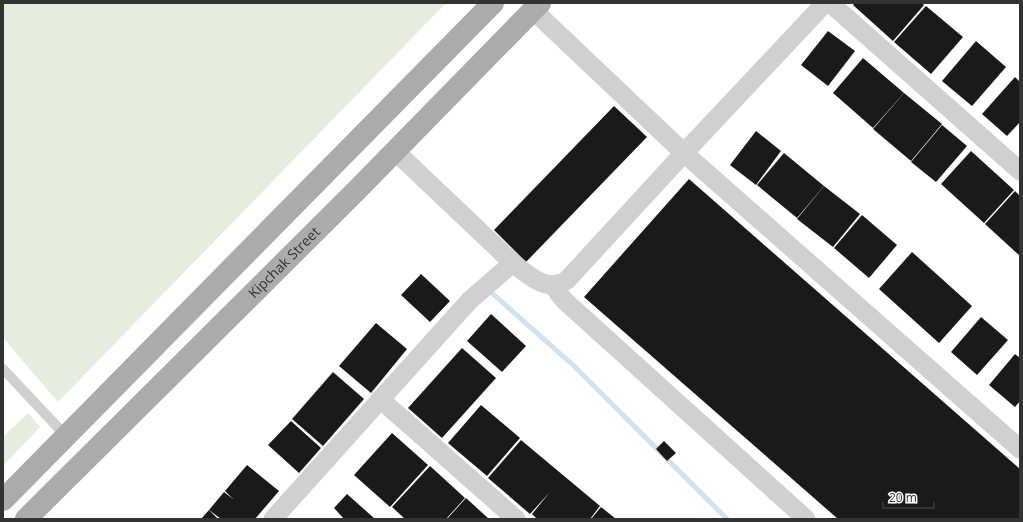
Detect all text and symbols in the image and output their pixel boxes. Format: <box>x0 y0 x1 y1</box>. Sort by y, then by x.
street label: Kipchak Street <box>244 222 324 302</box>
scale bar <box>883 484 934 510</box>
text: 20 m <box>889 489 917 506</box>

